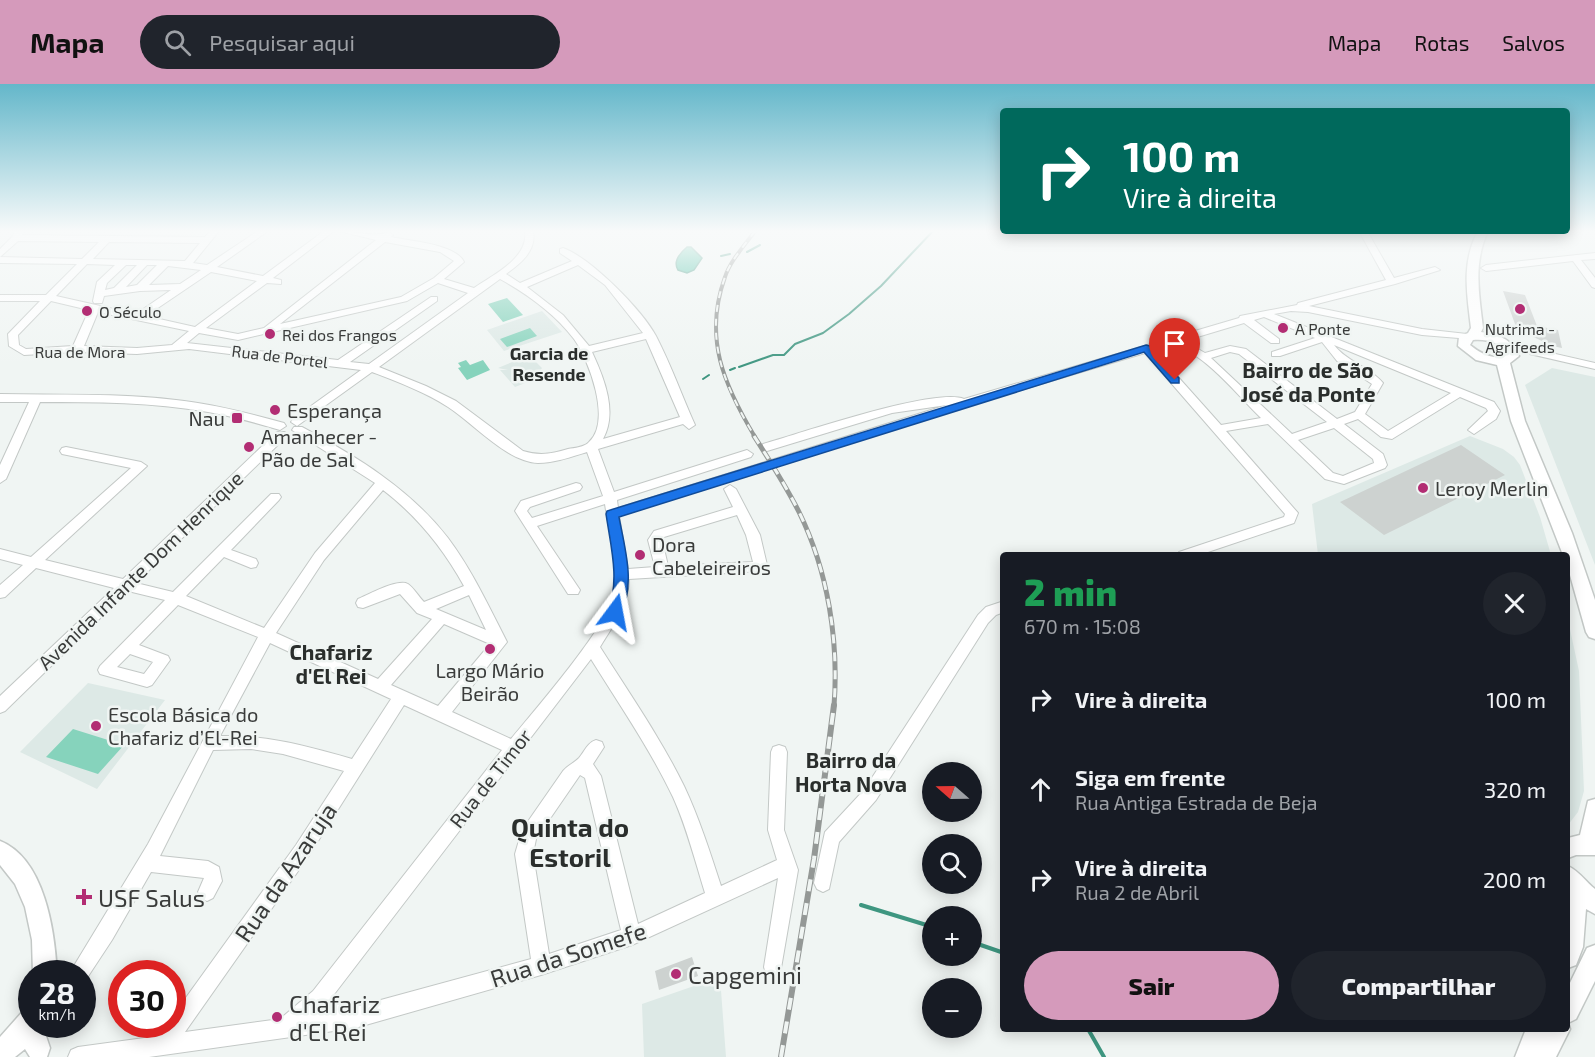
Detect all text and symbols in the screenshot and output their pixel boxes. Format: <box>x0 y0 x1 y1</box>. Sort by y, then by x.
search box <box>140 15 560 69</box>
text: Mapa <box>30 25 104 59</box>
icon: search <box>161 26 194 59</box>
text: Pesquisar aqui <box>209 29 355 55</box>
text: Mapa <box>1328 30 1381 55</box>
text: Rotas <box>1414 30 1469 55</box>
text: Salvos <box>1502 30 1565 55</box>
text: 100 m <box>1123 130 1240 180</box>
icon: right <box>1024 132 1102 210</box>
text: Vire à direita <box>1123 181 1277 213</box>
place label: O Século <box>99 302 162 321</box>
marker: Nutrima - Agrifeeds <box>1513 302 1527 316</box>
marker: O Século <box>80 304 94 318</box>
pin <box>1149 318 1200 380</box>
place label: A Ponte <box>1295 319 1351 338</box>
place label: Nutrima - Agrifeeds <box>1485 319 1555 356</box>
marker: A Ponte <box>1276 321 1290 335</box>
place label: Rei dos Frangos <box>282 325 397 344</box>
marker: Rei dos Frangos <box>263 327 277 341</box>
icon: arrive <box>1158 327 1191 360</box>
street label: Rua de Portel <box>231 341 330 371</box>
street label: Rua de Mora <box>34 342 126 361</box>
district label: Garcia de Resende <box>510 342 588 385</box>
district label: Bairro de São José da Ponte <box>1240 357 1376 406</box>
place label: Esperança <box>287 398 382 423</box>
marker: Esperança <box>268 403 282 417</box>
place label: Nau <box>189 406 225 430</box>
marker: Nau <box>230 411 244 425</box>
place label: Amanhecer - Pão de Sal <box>261 424 377 471</box>
marker: Amanhecer - Pão de Sal <box>242 440 256 454</box>
street label: Avenida Infante Dom Henrique <box>33 466 247 674</box>
place label: Leroy Merlin <box>1435 476 1548 500</box>
marker: Leroy Merlin <box>1416 481 1430 495</box>
place label: Dora Cabeleireiros <box>652 532 771 579</box>
marker: Dora Cabeleireiros <box>633 548 647 562</box>
text: 2 min <box>1024 570 1117 613</box>
button: close <box>1483 572 1546 635</box>
position arrow <box>583 580 647 644</box>
text: 670 m · 15:08 <box>1024 614 1141 638</box>
district label: Chafariz d'El Rei <box>289 639 373 688</box>
marker: Largo Mário Beirão <box>483 642 497 656</box>
place label: Largo Mário Beirão <box>436 658 544 705</box>
icon: right <box>1024 683 1057 716</box>
text: Vire à direita <box>1075 686 1207 712</box>
text: 100 m <box>1487 686 1546 712</box>
place label: Escola Básica do Chafariz d’El-Rei <box>108 702 258 749</box>
marker: Escola Básica do Chafariz d’El-Rei <box>89 719 103 733</box>
street label: Rua de Timor <box>444 724 536 832</box>
district label: Bairro da Horta Nova <box>795 747 907 796</box>
north arrow <box>922 762 982 822</box>
map controls <box>922 762 982 1038</box>
text: Siga em frente <box>1075 764 1225 790</box>
icon: ahead <box>1024 773 1057 806</box>
text: 320 m <box>1484 776 1546 802</box>
text: Rua Antiga Estrada de Beja <box>1075 790 1318 814</box>
street label: Rua da Azaruja <box>228 797 342 947</box>
district label: Quinta do Estoril <box>511 811 629 872</box>
button: search <box>922 834 982 894</box>
text: Vire à direita <box>1075 854 1207 880</box>
icon: right <box>1024 863 1057 896</box>
text: 200 m <box>1483 866 1546 892</box>
text: Rua 2 de Abril <box>1075 880 1199 904</box>
place label: USF Salus <box>98 883 205 912</box>
marker: USF Salus <box>75 888 93 906</box>
button: + <box>922 906 982 966</box>
street label: Rua da Somefe <box>486 915 650 993</box>
button: Sair <box>1024 951 1279 1020</box>
button: Compartilhar <box>1291 951 1546 1020</box>
speed limit sign: 30 <box>108 960 186 1038</box>
place label: Capgemini <box>688 960 802 989</box>
marker: Capgemini <box>669 967 683 981</box>
text: 28 <box>39 974 75 1010</box>
button: − <box>922 978 982 1038</box>
place label: Chafariz d'El Rei <box>289 989 380 1046</box>
text: km/h <box>38 1005 76 1023</box>
marker: Chafariz d'El Rei <box>270 1010 284 1024</box>

